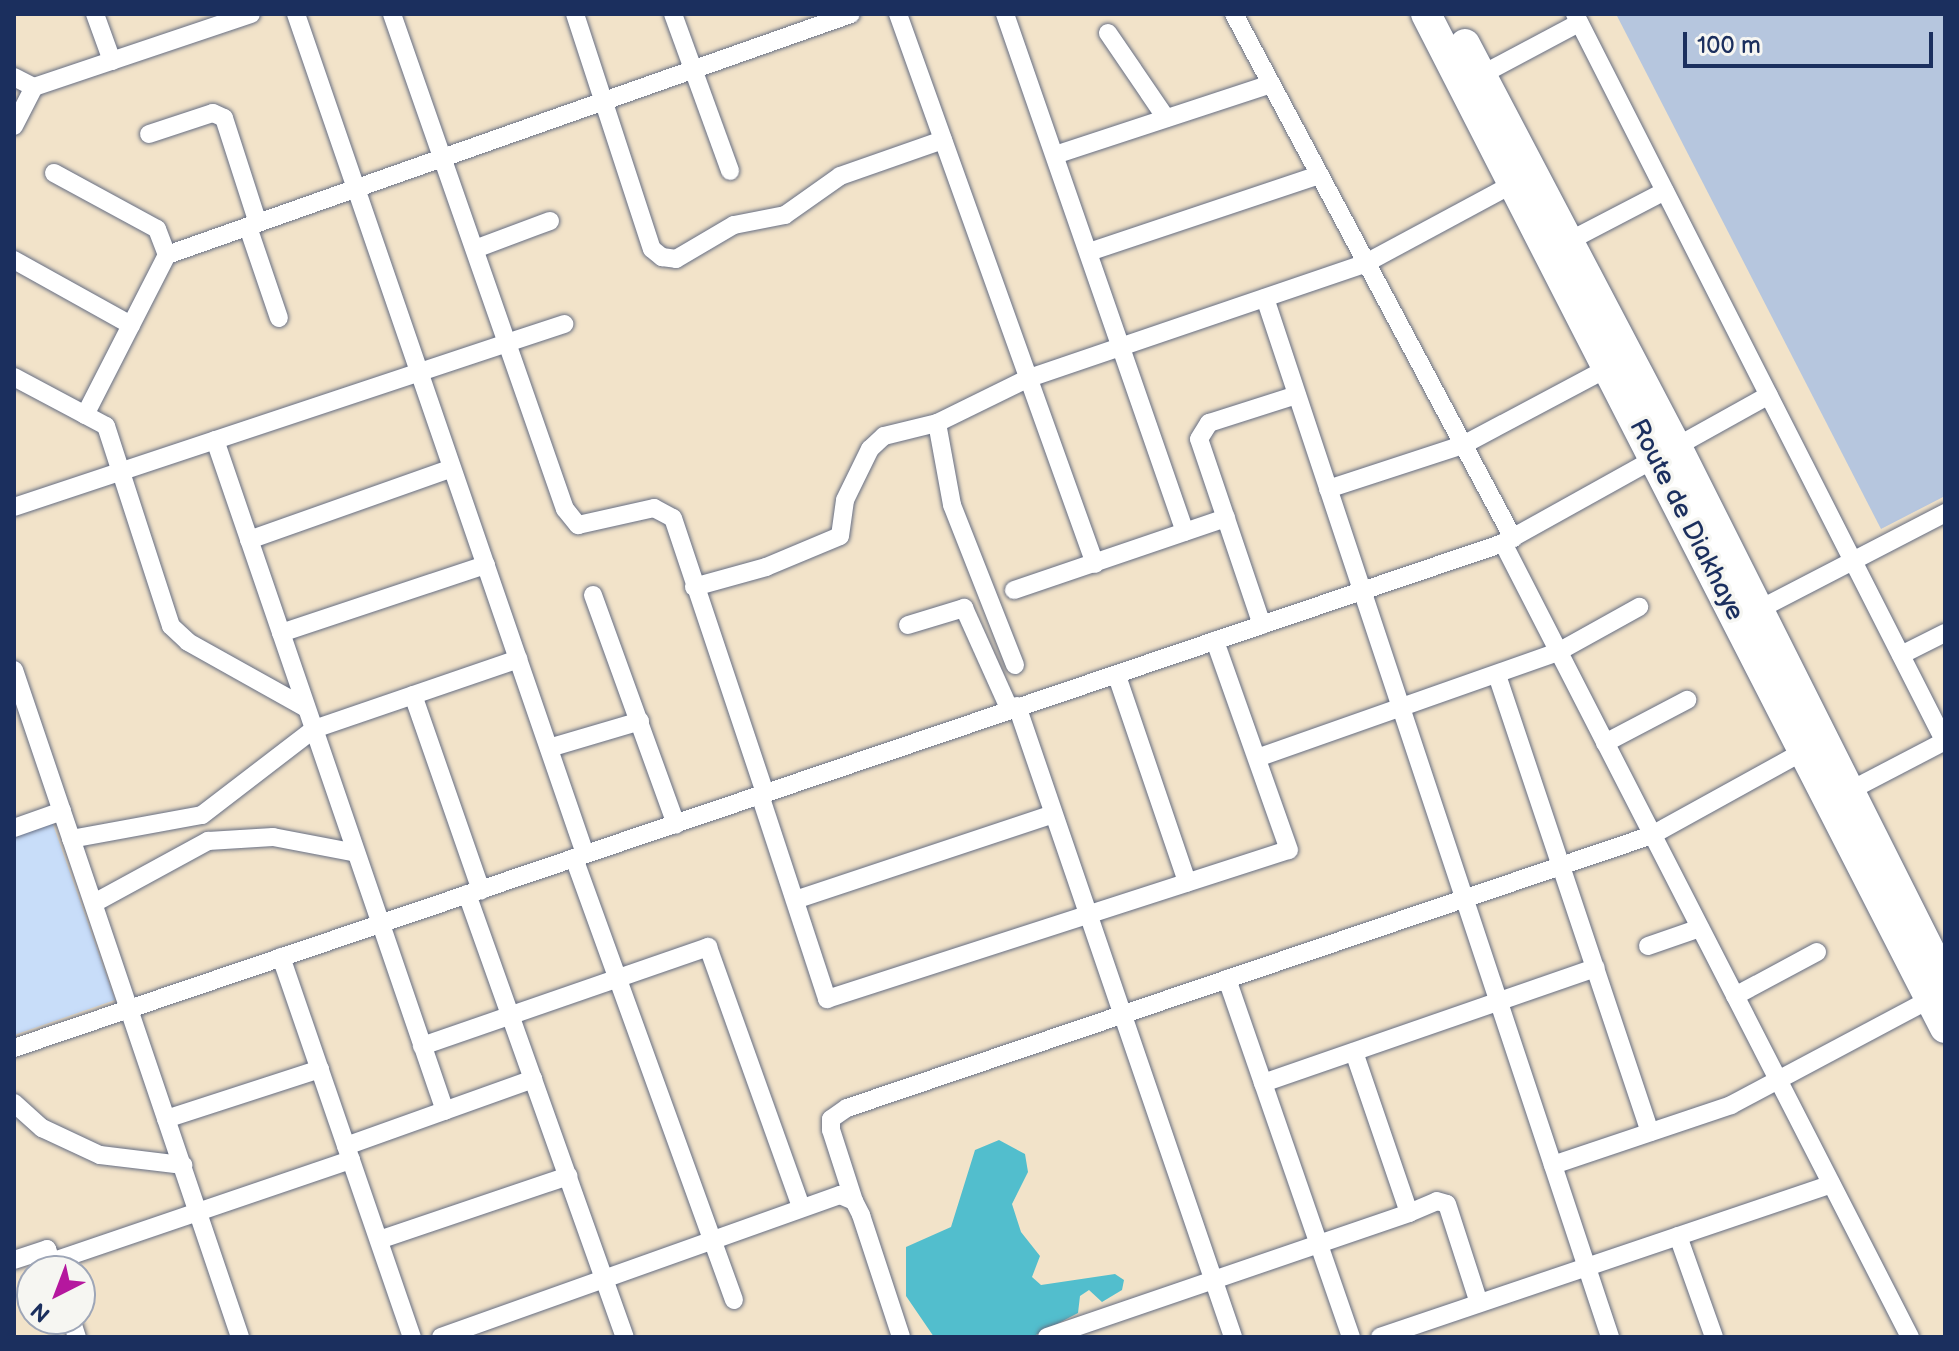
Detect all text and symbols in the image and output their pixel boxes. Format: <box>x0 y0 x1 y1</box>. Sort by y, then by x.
scale bar <box>1687 16 1937 66</box>
text: 100 m <box>1697 31 1761 60</box>
street label: Route de Diakhaye <box>1622 414 1750 626</box>
north arrow <box>16 1255 96 1335</box>
text: N <box>26 1296 56 1327</box>

